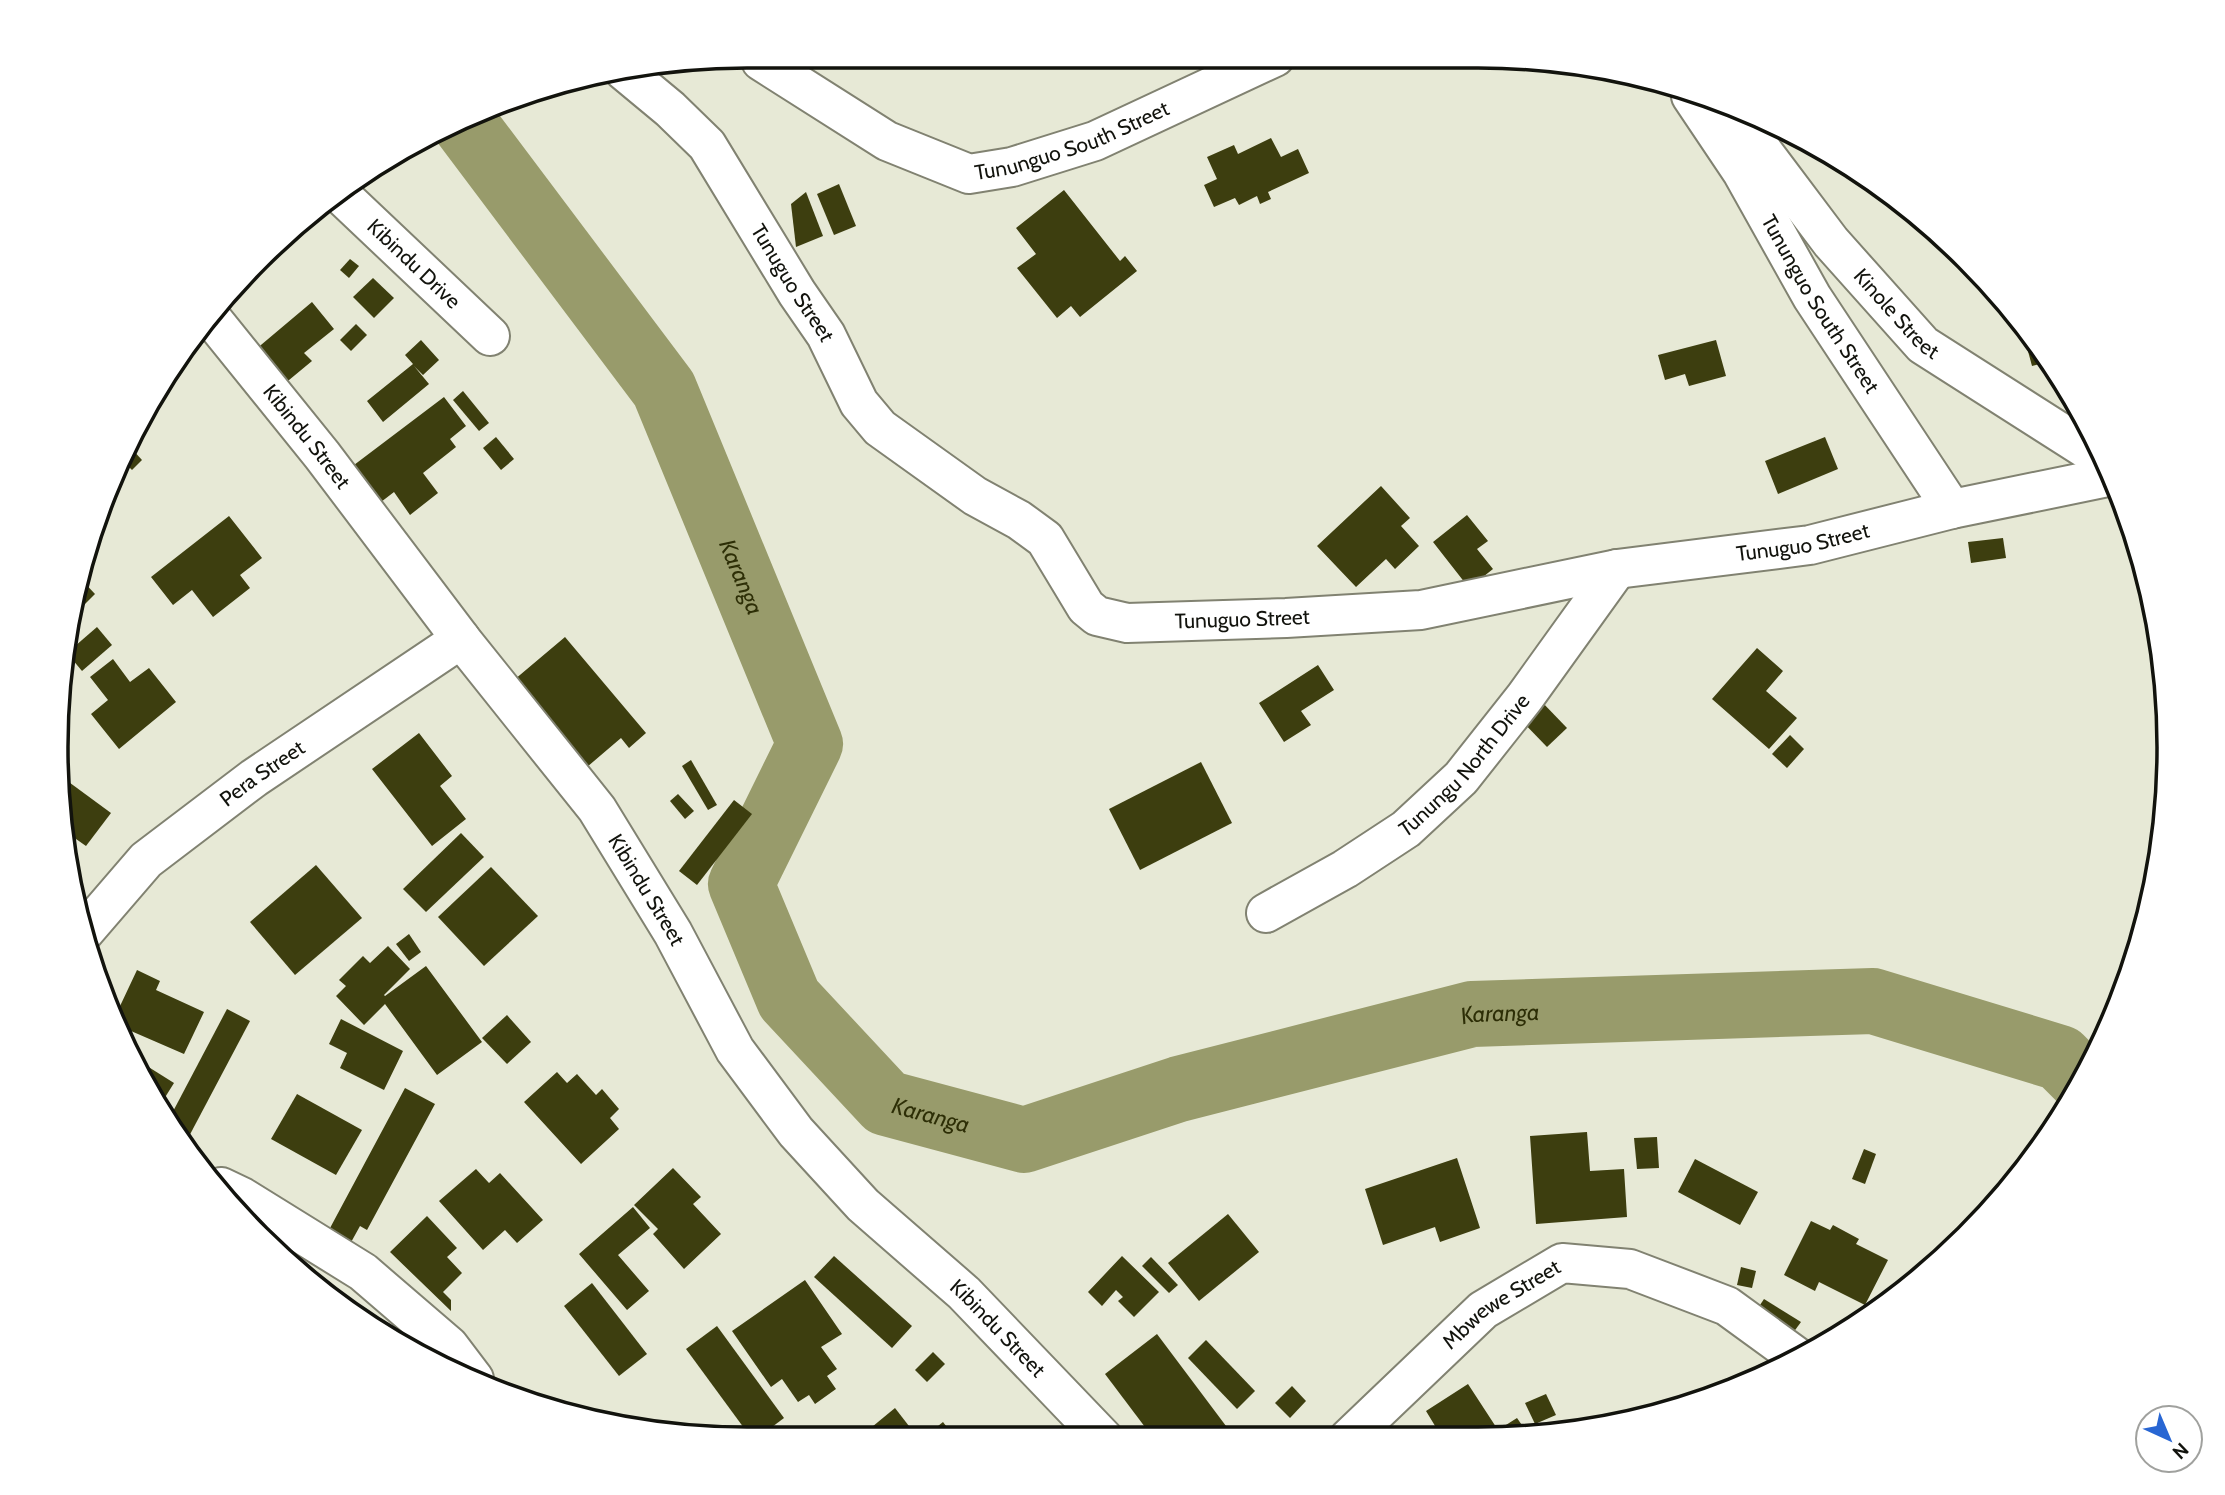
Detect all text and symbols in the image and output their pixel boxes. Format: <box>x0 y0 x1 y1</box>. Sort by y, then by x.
street label: Tununguo South Street <box>973 95 1173 185</box>
street label: Tununguo South Street <box>1756 210 1885 398</box>
street label: Kibindu Drive <box>362 213 466 314</box>
street label: Tunuguo Street <box>746 219 840 345</box>
street label: Kinole Street <box>1849 263 1944 364</box>
street label: Kibindu Street <box>258 379 356 493</box>
street label: Tunuguo Street <box>1735 517 1872 566</box>
water label: Karanga <box>713 535 769 619</box>
street label: Tunuguo Street <box>1174 604 1310 633</box>
street label: Tunungu North Drive <box>1394 688 1535 842</box>
street label: Pera Street <box>215 735 309 811</box>
street label: Kibindu Street <box>603 829 690 950</box>
water label: Karanga <box>1457 998 1540 1030</box>
water label: Karanga <box>889 1091 973 1139</box>
street label: Mbwewe Street <box>1437 1254 1565 1354</box>
street label: Kibindu Street <box>945 1274 1051 1382</box>
north arrow <box>2134 1404 2204 1474</box>
text: N <box>2168 1438 2193 1464</box>

